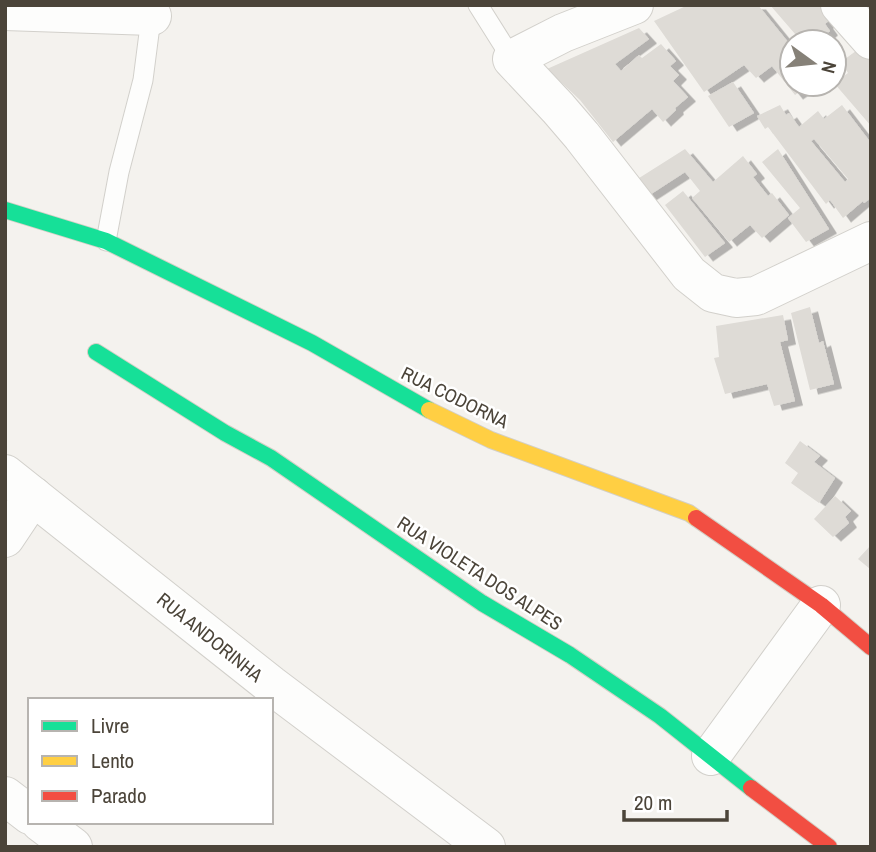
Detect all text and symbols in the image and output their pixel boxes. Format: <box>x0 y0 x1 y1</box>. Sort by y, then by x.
north arrow <box>778 28 848 98</box>
text: N <box>815 59 843 76</box>
street label: RUA CODORNA <box>397 360 513 434</box>
street label: RUA VIOLETA DOS ALPES <box>392 510 568 636</box>
street label: RUA ANDORINHA <box>152 586 269 688</box>
legend <box>28 698 273 824</box>
text: Livre <box>91 711 129 740</box>
text: Lento <box>91 746 134 775</box>
scale bar <box>624 778 727 822</box>
text: Parado <box>91 781 147 810</box>
text: 20 m <box>634 788 672 817</box>

